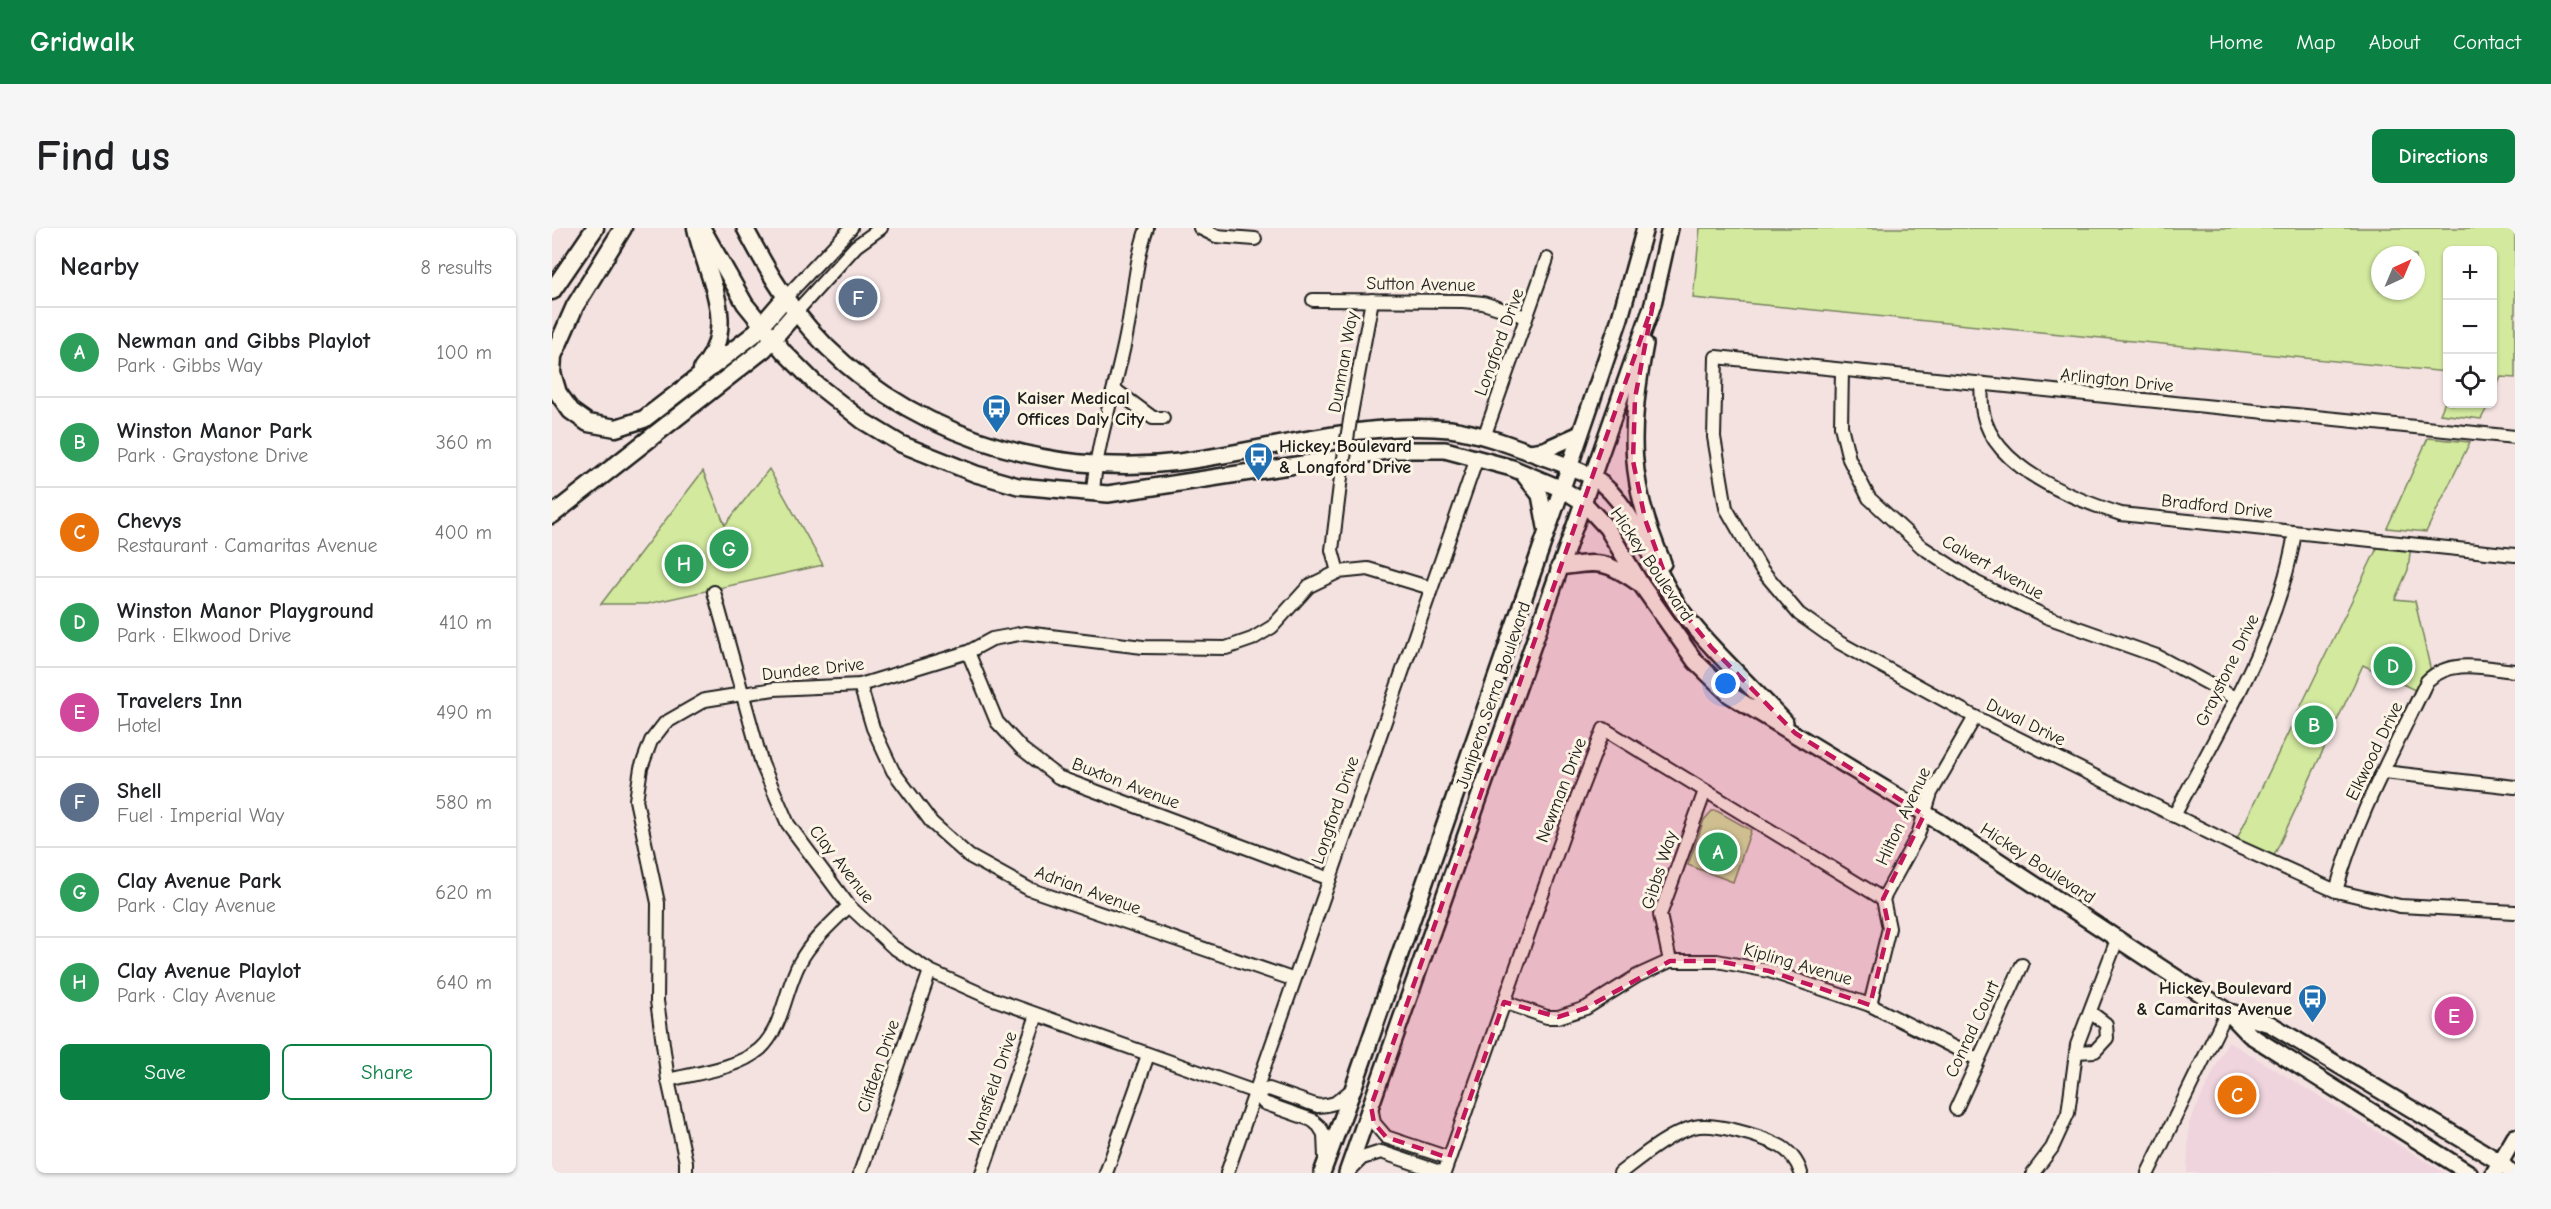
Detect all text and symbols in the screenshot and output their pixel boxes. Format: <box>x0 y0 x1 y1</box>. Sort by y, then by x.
text: Gridwalk <box>30 26 134 58</box>
text: Home <box>2209 30 2263 54</box>
text: Map <box>2296 30 2336 54</box>
text: About <box>2369 30 2420 54</box>
text: Contact <box>2453 30 2521 54</box>
button: Directions <box>2372 129 2515 183</box>
text: Find us <box>36 132 170 181</box>
north arrow <box>2371 246 2425 300</box>
map controls <box>2443 246 2497 408</box>
button: + <box>2443 246 2497 300</box>
text: Nearby <box>60 252 139 282</box>
text: 8 results <box>420 256 492 279</box>
street label: Sutton Avenue <box>1366 273 1476 296</box>
pin: F <box>838 276 878 320</box>
street label: Longford Drive <box>1470 286 1529 399</box>
button: − <box>2443 300 2497 354</box>
street label: Dunman Way <box>1324 309 1363 414</box>
text: Newman and Gibbs Playlot <box>117 328 370 354</box>
text: A <box>74 341 85 364</box>
text: 100 m <box>437 341 492 364</box>
text: Park · Gibbs Way <box>117 354 263 377</box>
button: locate <box>2443 354 2497 408</box>
street label: Arlington Drive <box>2059 364 2175 397</box>
place label: Kaiser Medical Offices Daly City <box>1017 388 1145 430</box>
bus stop icon: Kaiser Medical Offices Daly City <box>980 392 1012 434</box>
text: Winston Manor Park <box>117 418 312 444</box>
text: B <box>73 431 86 454</box>
text: 360 m <box>436 431 492 454</box>
place label: Hickey Boulevard & Longford Drive <box>1279 436 1412 478</box>
bus stop icon: Hickey Boulevard & Longford Drive <box>1242 440 1274 482</box>
text: Park · Graystone Drive <box>117 444 308 467</box>
street label: Bradford Drive <box>2160 490 2274 523</box>
street label: Hickey Boulevard <box>1606 503 1697 625</box>
text: Chevys <box>117 508 181 534</box>
text: C <box>73 521 86 544</box>
text: 400 m <box>435 521 492 544</box>
pin: G <box>710 526 748 572</box>
street label: Calvert Avenue <box>1938 531 2048 604</box>
text: Restaurant · Camaritas Avenue <box>117 534 378 557</box>
pin: H <box>664 542 704 586</box>
text: Winston Manor Playground <box>117 598 374 624</box>
street label: Junipero Serra Boulevard <box>1452 599 1535 791</box>
text: D <box>73 611 86 634</box>
text: 410 m <box>439 611 492 634</box>
street label: Graystone Drive <box>2191 611 2264 730</box>
text: Park · Elkwood Drive <box>117 624 291 647</box>
pin: D <box>2374 644 2412 688</box>
street label: Dundee Drive <box>761 654 865 685</box>
your location <box>1711 669 1740 698</box>
text: Travelers Inn <box>117 688 243 714</box>
street label: Duval Drive <box>1983 694 2069 751</box>
street label: Elkwood Drive <box>2341 698 2407 804</box>
text: E <box>74 701 85 724</box>
text: 490 m <box>436 701 492 724</box>
pin: B <box>2294 702 2334 748</box>
text: Hotel <box>117 714 161 737</box>
street label: Newman Drive <box>1532 735 1591 846</box>
street label: Buxton Avenue <box>1069 753 1183 814</box>
street label: Longford Drive <box>1307 753 1364 867</box>
street label: Hilton Avenue <box>1872 764 1935 869</box>
text: Shell <box>117 778 162 804</box>
text: F <box>74 791 85 814</box>
text: 580 m <box>435 791 492 814</box>
text: Fuel · Imperial Way <box>117 804 284 827</box>
street label: Hickey Boulevard <box>1976 818 2099 908</box>
street label: Clay Avenue <box>805 821 879 907</box>
street label: Gibbs Way <box>1637 827 1682 912</box>
pin: A <box>1698 830 1738 874</box>
street label: Adrian Avenue <box>1032 862 1144 919</box>
text: Clay Avenue Park <box>117 868 281 894</box>
text: G <box>72 881 87 904</box>
text: 620 m <box>435 881 492 904</box>
text: Park · Clay Avenue <box>117 894 276 917</box>
street label: Kipling Avenue <box>1741 939 1855 990</box>
text: Clay Avenue Playlot <box>117 958 301 984</box>
text: H <box>72 971 87 994</box>
text: 640 m <box>436 971 492 994</box>
street label: Conrad Court <box>1941 977 2004 1081</box>
place label: Hickey Boulevard & Camaritas Avenue <box>2137 978 2292 1020</box>
bus stop icon: Hickey Boulevard & Camaritas Avenue <box>2297 982 2329 1024</box>
text: Park · Clay Avenue <box>117 984 276 1007</box>
pin: E <box>2434 994 2474 1038</box>
street label: Clifden Drive <box>853 1017 904 1115</box>
street label: Mansfield Drive <box>963 1029 1022 1148</box>
button: Save <box>60 1044 270 1100</box>
button: Share <box>282 1044 492 1100</box>
pin: C <box>2218 1072 2256 1118</box>

